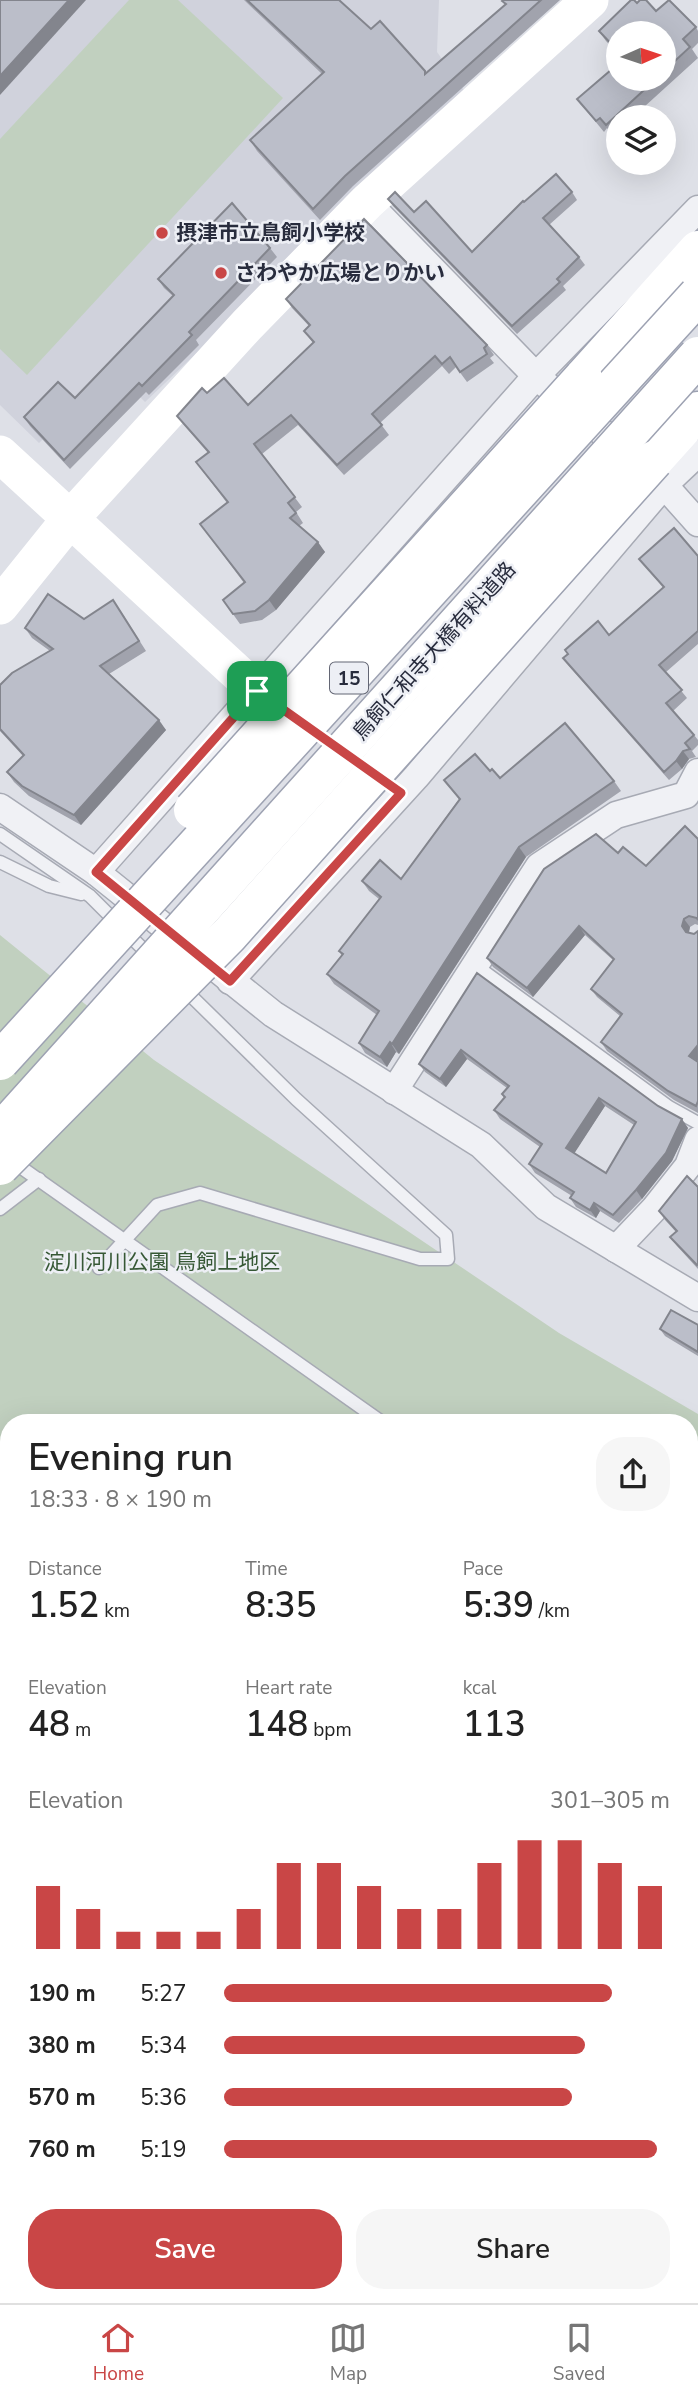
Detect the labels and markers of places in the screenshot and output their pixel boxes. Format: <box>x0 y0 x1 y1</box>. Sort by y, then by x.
place label: 摂津市立鳥飼小学校 <box>176 219 365 247</box>
marker: 摂津市立鳥飼小学校 <box>154 225 170 241</box>
place label: さわやか広場とりかい <box>235 259 445 287</box>
marker: さわやか広場とりかい <box>213 265 229 281</box>
pin <box>227 661 287 721</box>

